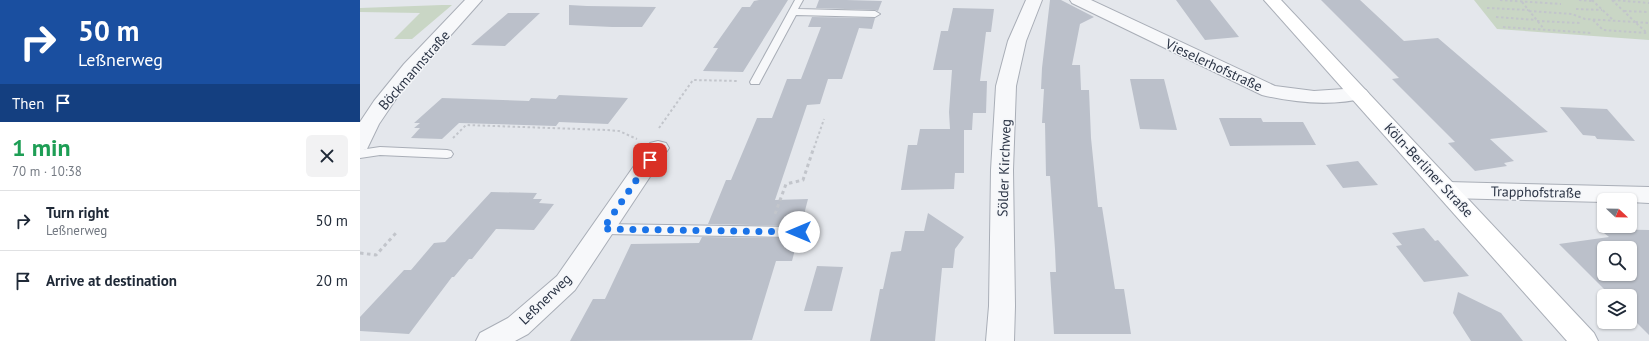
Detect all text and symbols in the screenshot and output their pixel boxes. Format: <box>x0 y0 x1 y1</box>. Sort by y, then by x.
text: 50 m <box>78 12 139 49</box>
icon: right <box>12 16 64 68</box>
street label: Böckmannstraße <box>374 26 454 114</box>
street label: Vieselerhofstraße <box>1162 34 1265 95</box>
text: Leßnerweg <box>78 48 163 71</box>
icon: arrive <box>52 92 74 114</box>
text: Then <box>12 94 44 113</box>
street label: Sölder Kirchweg <box>993 119 1015 217</box>
street label: Köln-Berliner Straße <box>1381 119 1477 221</box>
text: 1 min <box>12 132 71 163</box>
button: close <box>306 135 348 177</box>
pin <box>633 143 667 177</box>
icon: arrive <box>639 149 661 171</box>
text: 70 m · 10:38 <box>12 163 82 180</box>
street label: Trapphofstraße <box>1491 182 1581 202</box>
north arrow <box>1597 193 1637 233</box>
map controls <box>1597 193 1637 329</box>
text: Turn right <box>46 203 109 222</box>
icon: right <box>12 210 34 232</box>
text: 50 m <box>315 211 348 230</box>
position arrow <box>778 211 820 253</box>
text: Leßnerweg <box>46 222 107 239</box>
button: search <box>1597 241 1637 281</box>
icon: arrive <box>12 270 34 292</box>
street label: Leßnerweg <box>515 270 575 328</box>
text: Arrive at destination <box>46 271 177 290</box>
text: 20 m <box>315 271 348 290</box>
button: layers <box>1597 289 1637 329</box>

